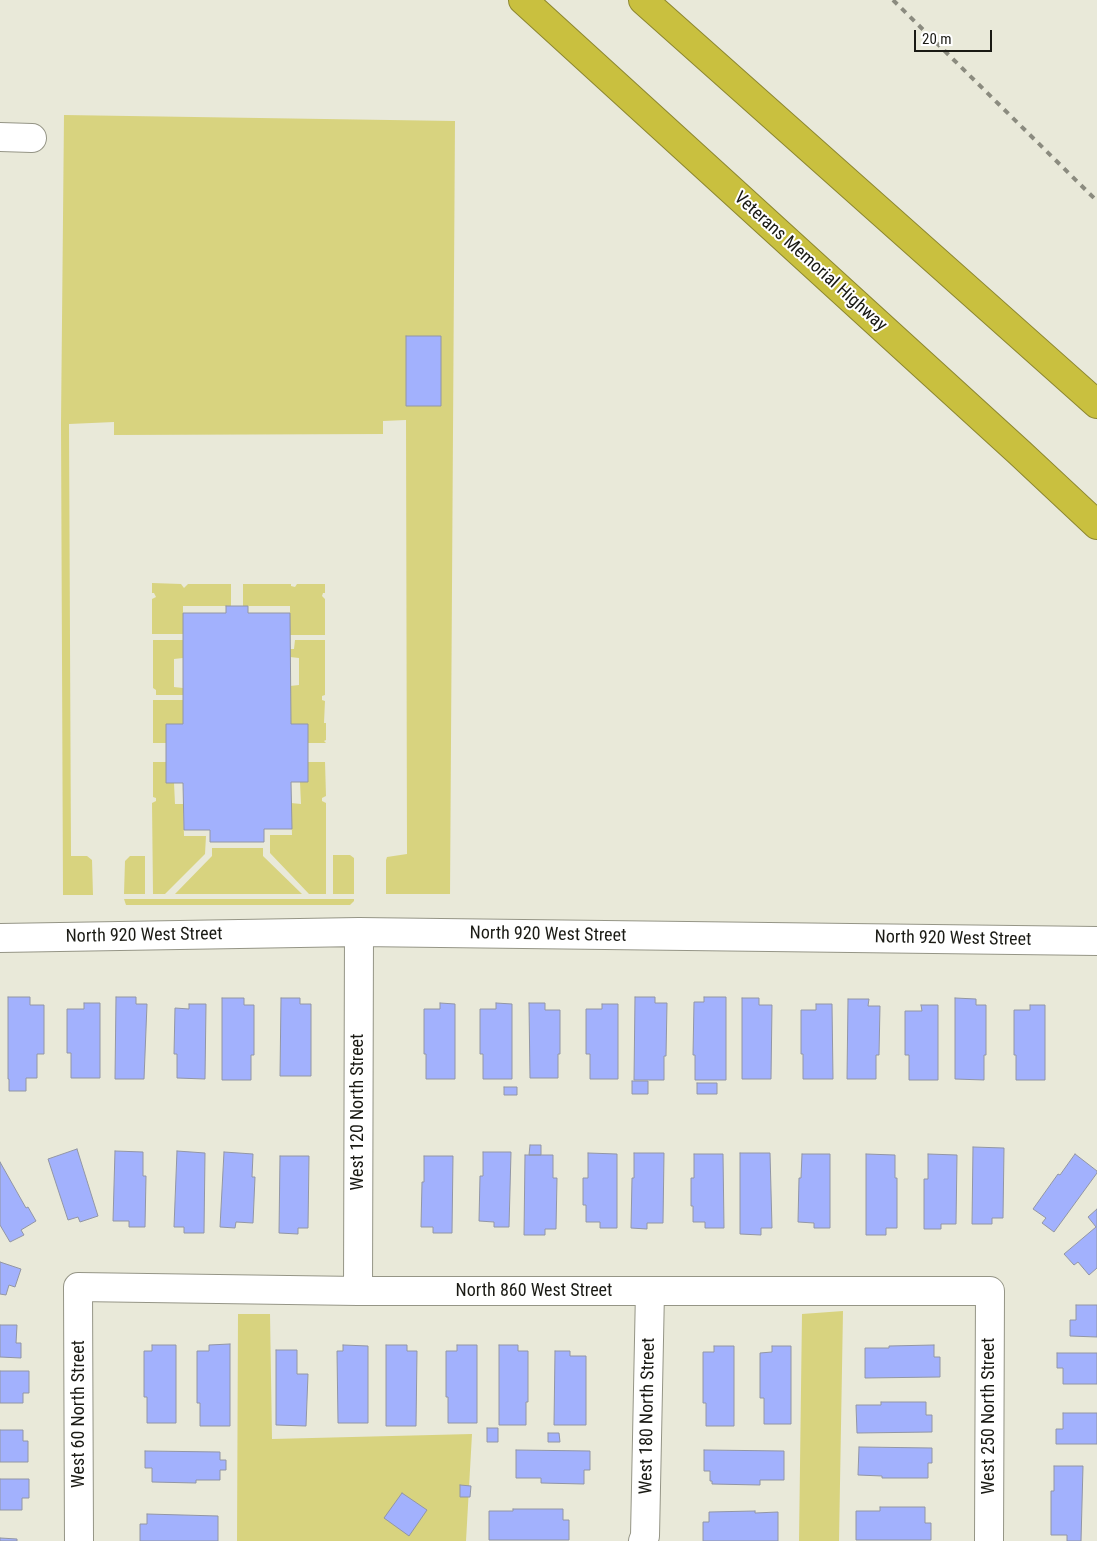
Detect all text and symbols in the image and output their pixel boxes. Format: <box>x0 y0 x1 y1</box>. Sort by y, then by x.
scale bar <box>917 20 994 52</box>
text: 20 m <box>922 30 952 48</box>
street label: Veterans Memorial Highway <box>729 188 891 336</box>
street label: North 920 West Street <box>469 923 627 947</box>
street label: North 920 West Street <box>65 924 223 948</box>
street label: North 920 West Street <box>874 927 1032 951</box>
street label: West 120 North Street <box>347 1034 369 1190</box>
street label: North 860 West Street <box>456 1280 612 1302</box>
street label: West 180 North Street <box>636 1337 660 1495</box>
street label: West 250 North Street <box>978 1338 1000 1494</box>
street label: West 60 North Street <box>68 1340 90 1488</box>

